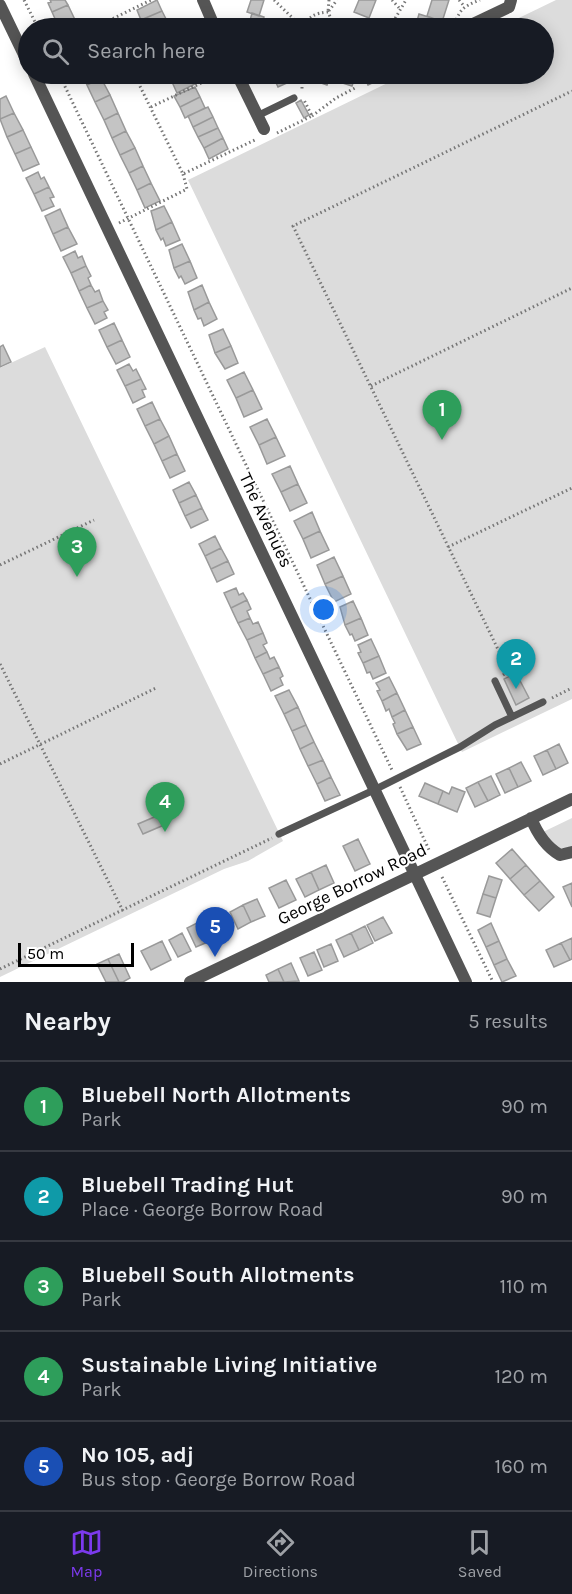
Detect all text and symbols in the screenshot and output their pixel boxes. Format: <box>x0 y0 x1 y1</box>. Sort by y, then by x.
search box <box>18 18 554 84</box>
icon: search <box>39 35 72 68</box>
text: Search here <box>87 38 205 64</box>
pin: 1 <box>422 390 462 440</box>
street label: The Avenues <box>234 469 298 571</box>
pin: 3 <box>58 528 97 577</box>
your location <box>309 595 338 624</box>
pin: 2 <box>496 640 536 689</box>
pin: 4 <box>146 782 184 832</box>
street label: George Borrow Road <box>274 838 430 930</box>
pin: 5 <box>196 908 234 957</box>
scale bar <box>18 940 134 968</box>
text: 50 m <box>27 944 64 963</box>
text: Nearby <box>24 1006 111 1037</box>
text: 5 results <box>468 1010 548 1033</box>
text: Bluebell North Allotments <box>81 1082 351 1108</box>
text: 1 <box>40 1095 47 1118</box>
text: 90 m <box>501 1095 548 1118</box>
text: Park <box>81 1108 122 1131</box>
text: Bluebell Trading Hut <box>81 1172 294 1198</box>
text: 2 <box>37 1185 50 1208</box>
text: 90 m <box>501 1185 548 1208</box>
text: Place · George Borrow Road <box>81 1198 324 1221</box>
text: Bluebell South Allotments <box>81 1262 355 1288</box>
text: 3 <box>37 1275 50 1298</box>
text: 110 m <box>499 1275 548 1298</box>
text: Park <box>81 1288 122 1311</box>
text: Sustainable Living Initiative <box>81 1352 377 1378</box>
text: 4 <box>38 1365 49 1388</box>
text: 120 m <box>494 1365 548 1388</box>
text: Park <box>81 1378 122 1401</box>
text: No 105, adj <box>81 1442 194 1468</box>
text: 5 <box>38 1455 49 1478</box>
text: 160 m <box>495 1455 548 1478</box>
text: Bus stop · George Borrow Road <box>81 1468 356 1491</box>
tab: Map <box>70 1526 103 1581</box>
tab: Directions <box>243 1526 318 1581</box>
tab: Saved <box>458 1526 502 1581</box>

